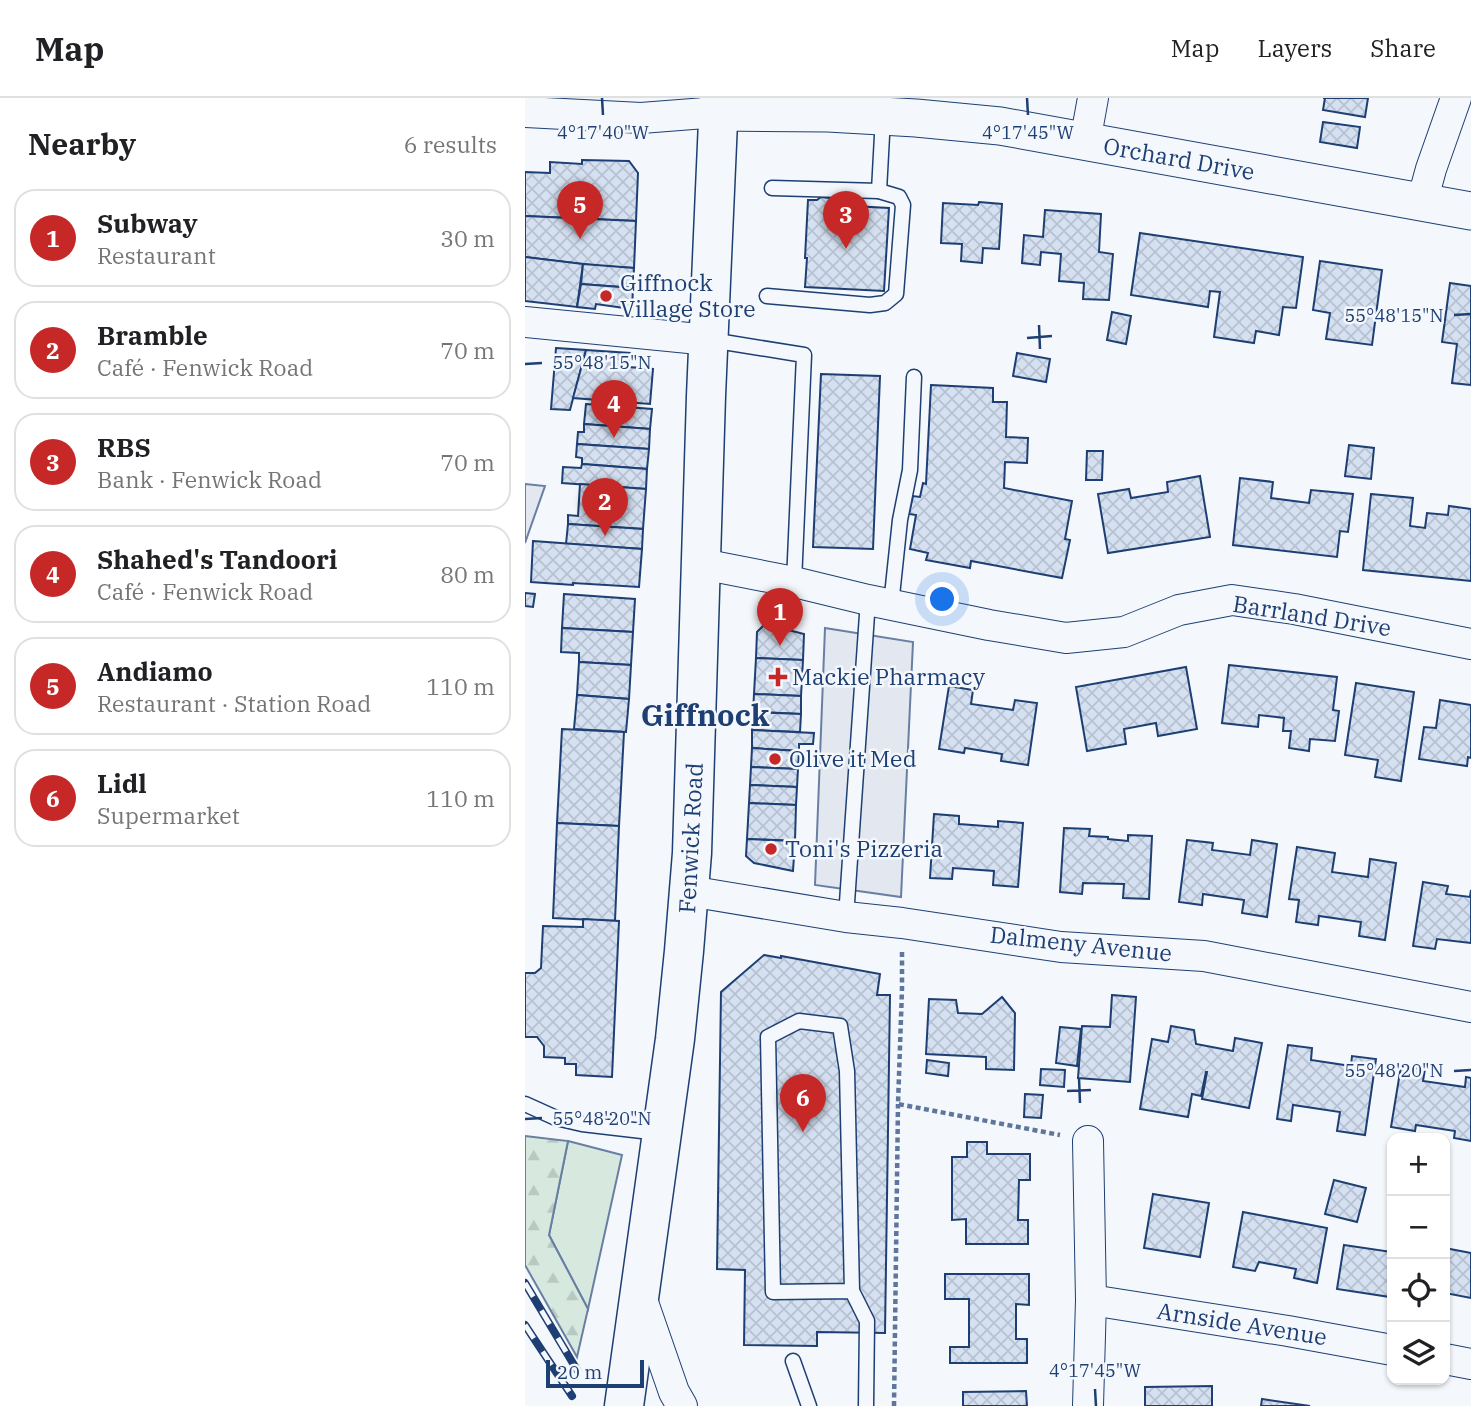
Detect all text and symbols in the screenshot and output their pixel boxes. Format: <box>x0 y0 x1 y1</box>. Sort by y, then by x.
text: Map <box>35 27 104 70</box>
text: Map <box>1171 32 1219 64</box>
text: Layers <box>1257 32 1332 64</box>
text: Share <box>1370 32 1436 64</box>
text: 4°17'40"W <box>557 121 650 144</box>
text: 4°17'45"W <box>982 121 1075 144</box>
text: Nearby <box>28 124 136 163</box>
text: 6 results <box>404 129 497 159</box>
street label: Orchard Drive <box>1101 130 1257 186</box>
pin: 5 <box>557 181 603 239</box>
pin: 3 <box>823 191 869 249</box>
text: Subway <box>97 206 198 240</box>
text: 1 <box>46 223 60 253</box>
text: 30 m <box>440 223 495 253</box>
text: Restaurant <box>97 240 216 270</box>
place label: Giffnock Village Store <box>620 267 755 323</box>
marker: Giffnock Village Store <box>598 288 614 304</box>
text: 55°48'15"N <box>1345 304 1444 327</box>
text: Bramble <box>97 318 208 352</box>
text: 2 <box>46 335 60 365</box>
text: 70 m <box>440 335 495 365</box>
text: 55°48'15"N <box>553 351 652 374</box>
text: Café · Fenwick Road <box>97 352 313 382</box>
pin: 4 <box>591 380 637 438</box>
text: RBS <box>97 430 151 464</box>
text: 3 <box>46 447 60 477</box>
text: 70 m <box>440 447 495 477</box>
text: Bank · Fenwick Road <box>97 464 322 494</box>
pin: 2 <box>582 478 628 536</box>
text: Shahed's Tandoori <box>97 542 337 576</box>
text: 4 <box>46 559 60 589</box>
text: 80 m <box>440 559 495 589</box>
text: Café · Fenwick Road <box>97 576 313 606</box>
your location <box>925 582 959 616</box>
pin: 1 <box>757 588 803 646</box>
street label: Barrland Drive <box>1231 588 1393 642</box>
text: Andiamo <box>97 654 213 688</box>
place label: Mackie Pharmacy <box>792 661 986 691</box>
marker: Mackie Pharmacy <box>770 669 786 685</box>
text: 5 <box>46 671 60 701</box>
text: 110 m <box>426 671 495 701</box>
text: Restaurant · Station Road <box>97 688 371 718</box>
district label: Giffnock <box>641 695 770 734</box>
place label: Olive it Med <box>789 743 917 773</box>
marker: Olive it Med <box>767 751 783 767</box>
street label: Fenwick Road <box>671 762 709 914</box>
text: Lidl <box>97 766 147 800</box>
text: 6 <box>46 783 60 813</box>
text: 110 m <box>426 783 495 813</box>
text: Supermarket <box>97 800 240 830</box>
place label: Toni's Pizzeria <box>785 833 943 863</box>
marker: Toni's Pizzeria <box>763 841 779 857</box>
street label: Dalmeny Avenue <box>989 919 1174 967</box>
text: 55°48'20"N <box>1345 1059 1444 1082</box>
pin: 6 <box>780 1074 826 1132</box>
text: 55°48'20"N <box>553 1107 652 1130</box>
map controls <box>1387 1133 1450 1385</box>
button: + <box>1387 1133 1450 1196</box>
button: − <box>1387 1196 1450 1259</box>
button: locate <box>1387 1259 1450 1322</box>
street label: Arnside Avenue <box>1155 1295 1329 1351</box>
button: layers <box>1387 1322 1450 1385</box>
scale bar <box>546 1357 644 1389</box>
text: 4°17'45"W <box>1049 1359 1142 1382</box>
text: 20 m <box>557 1360 602 1384</box>

